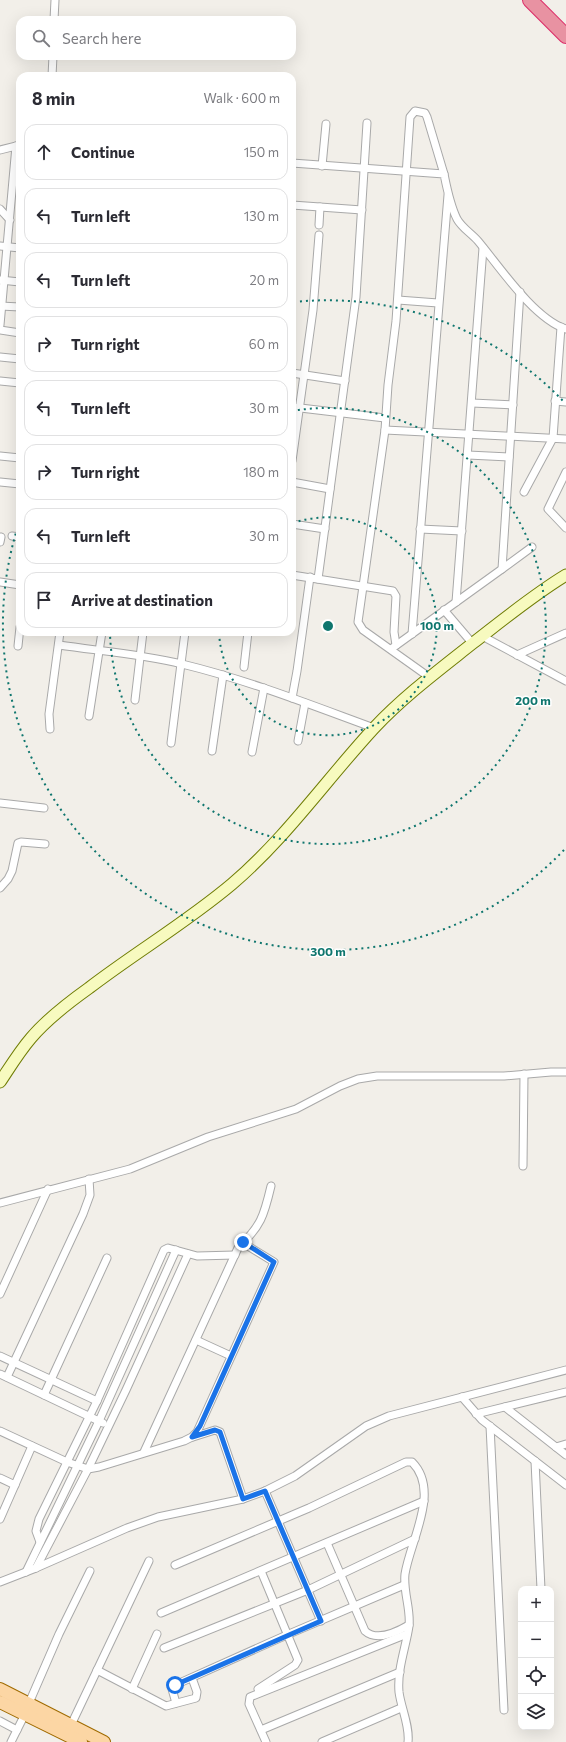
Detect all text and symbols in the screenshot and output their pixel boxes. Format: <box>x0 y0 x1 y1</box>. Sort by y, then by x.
search box <box>16 16 296 60</box>
icon: search <box>30 27 52 49</box>
text: Search here <box>62 29 141 47</box>
text: 8 min <box>32 88 75 109</box>
text: Walk · 600 m <box>204 90 280 106</box>
icon: ahead <box>33 141 55 163</box>
text: Continue <box>71 143 135 161</box>
text: 150 m <box>244 144 279 160</box>
icon: left <box>33 205 55 227</box>
text: Turn left <box>71 207 130 225</box>
text: 130 m <box>244 208 279 224</box>
icon: left <box>33 269 55 291</box>
text: Turn left <box>71 271 130 289</box>
text: 20 m <box>250 272 279 288</box>
icon: right <box>33 333 55 355</box>
text: Turn right <box>71 335 140 353</box>
text: 60 m <box>249 336 279 352</box>
icon: left <box>33 397 55 419</box>
text: Turn left <box>71 399 130 417</box>
text: 30 m <box>249 400 279 416</box>
icon: right <box>33 461 55 483</box>
text: Turn right <box>71 463 140 481</box>
text: 180 m <box>243 464 279 480</box>
icon: left <box>33 525 55 547</box>
text: Turn left <box>71 527 130 545</box>
text: 30 m <box>249 528 279 544</box>
icon: arrive <box>33 589 55 611</box>
text: Arrive at destination <box>71 591 213 609</box>
text: 100 m <box>420 618 454 632</box>
centre of rings <box>321 619 335 633</box>
text: 200 m <box>515 693 551 707</box>
text: 300 m <box>310 944 346 958</box>
route end <box>234 1233 252 1251</box>
map controls <box>518 1586 554 1730</box>
button: + <box>518 1586 554 1622</box>
button: − <box>518 1622 554 1658</box>
button: locate <box>518 1658 554 1694</box>
route start <box>166 1676 184 1694</box>
button: layers <box>518 1694 554 1730</box>

